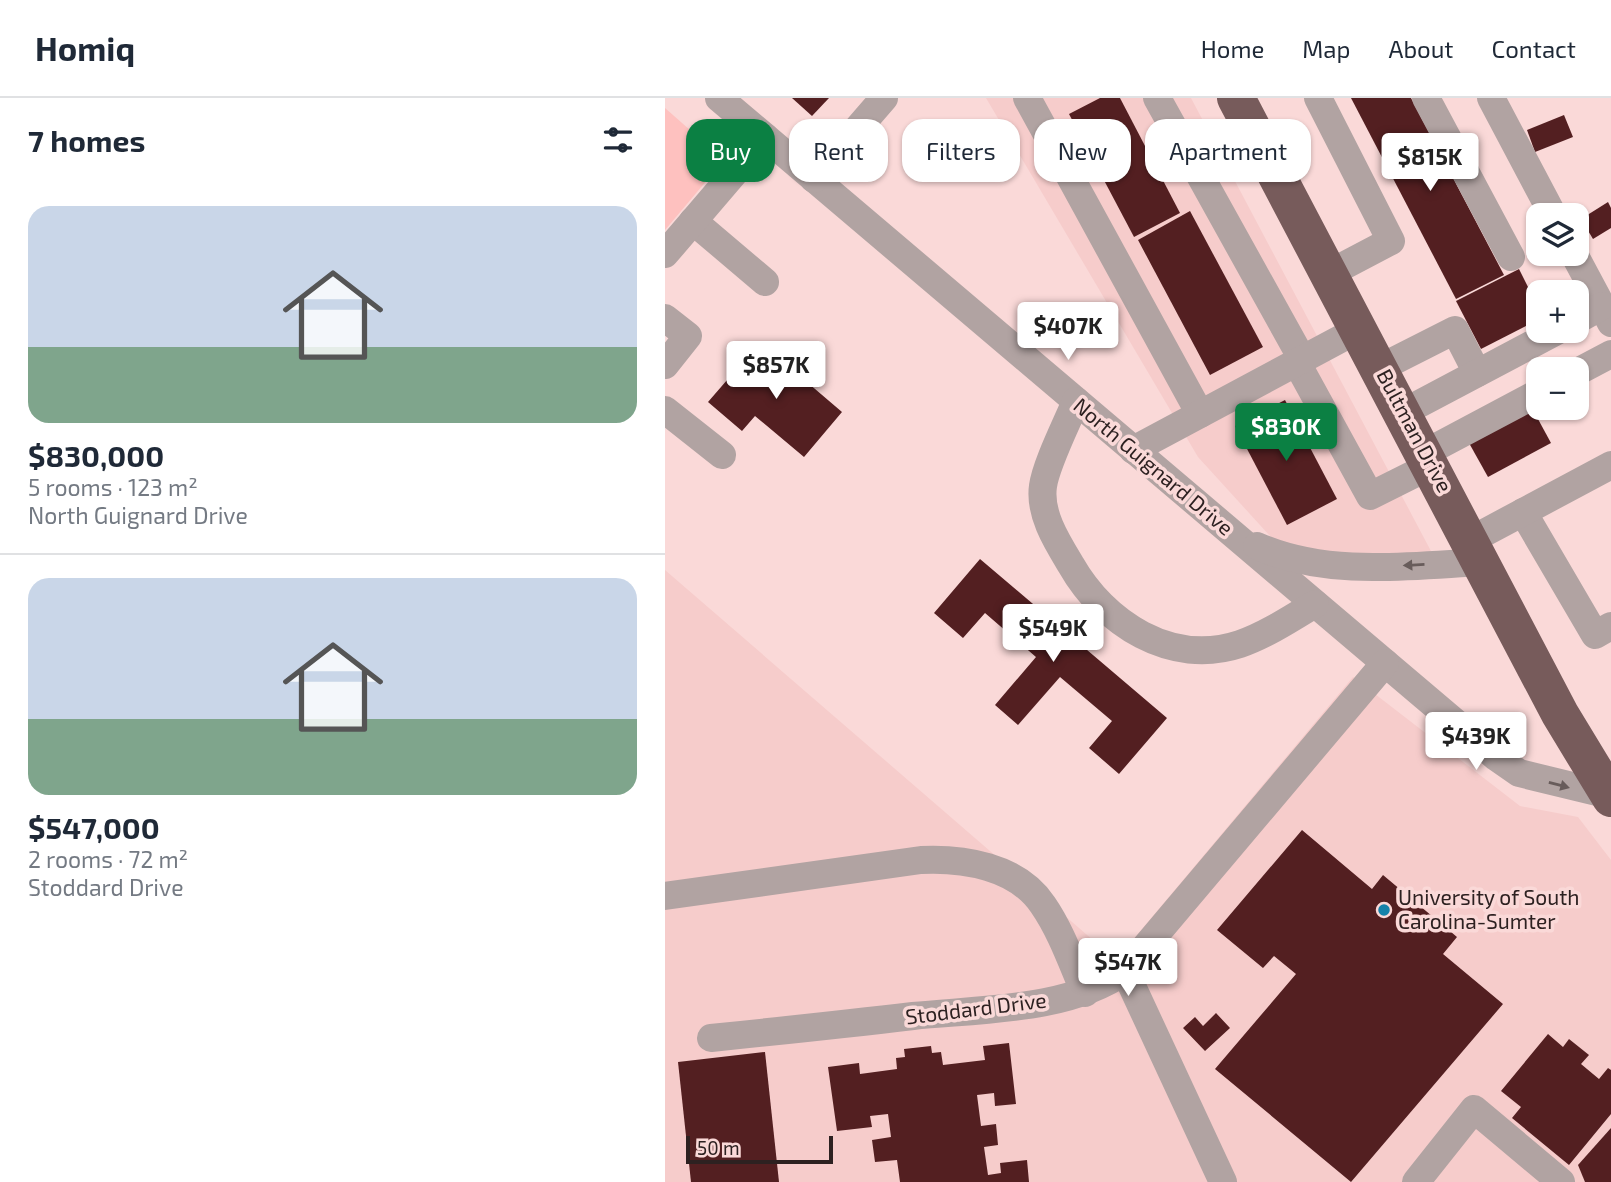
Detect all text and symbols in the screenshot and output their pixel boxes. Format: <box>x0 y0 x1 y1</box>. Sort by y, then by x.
text: Homiq <box>35 28 135 68</box>
text: Home <box>1201 34 1264 63</box>
text: Map <box>1302 34 1350 63</box>
text: About <box>1388 34 1454 63</box>
text: Contact <box>1492 34 1576 63</box>
chip: Buy <box>686 119 775 182</box>
chip: Rent <box>789 119 888 182</box>
chip: Filters <box>902 119 1020 182</box>
chip: New <box>1034 119 1131 182</box>
chip: Apartment <box>1145 119 1311 182</box>
icon: filters <box>599 121 637 159</box>
text: 7 homes <box>28 122 145 158</box>
pin: $815K <box>1381 134 1479 193</box>
text: $815K <box>1398 142 1462 170</box>
map controls <box>1526 203 1589 420</box>
button: layers <box>1526 203 1589 266</box>
icon: home <box>270 252 396 378</box>
button: + <box>1526 280 1589 343</box>
pin: $407K <box>1019 302 1117 362</box>
text: $407K <box>1033 311 1103 339</box>
pin: $857K <box>727 342 825 401</box>
text: $857K <box>742 350 810 378</box>
button: − <box>1526 357 1589 420</box>
street label: Bultman Drive <box>1372 364 1458 496</box>
street label: North Guignard Drive <box>1069 392 1239 540</box>
pin: $830K <box>1237 404 1335 463</box>
text: $830K <box>1251 412 1321 440</box>
text: $830,000 <box>28 437 164 473</box>
text: 5 rooms · 123 m² <box>28 473 198 501</box>
text: North Guignard Drive <box>28 501 248 529</box>
one-way arrow <box>1403 560 1425 571</box>
pin: $549K <box>1004 604 1102 664</box>
text: $549K <box>1019 613 1087 641</box>
icon: home <box>270 624 396 750</box>
pin: $439K <box>1427 712 1525 772</box>
text: $439K <box>1441 721 1511 749</box>
one-way arrow <box>1548 780 1570 791</box>
text: $547,000 <box>28 809 160 845</box>
text: 2 rooms · 72 m² <box>28 845 188 873</box>
text: Stoddard Drive <box>28 873 183 901</box>
place label: University of South Carolina-Sumter <box>1398 884 1579 933</box>
marker: University of South Carolina-Sumter <box>1376 902 1392 918</box>
pin: $547K <box>1079 939 1177 998</box>
text: $547K <box>1094 947 1162 975</box>
street label: Stoddard Drive <box>904 986 1048 1029</box>
scale bar <box>686 1133 833 1165</box>
text: 50 m <box>697 1136 740 1159</box>

